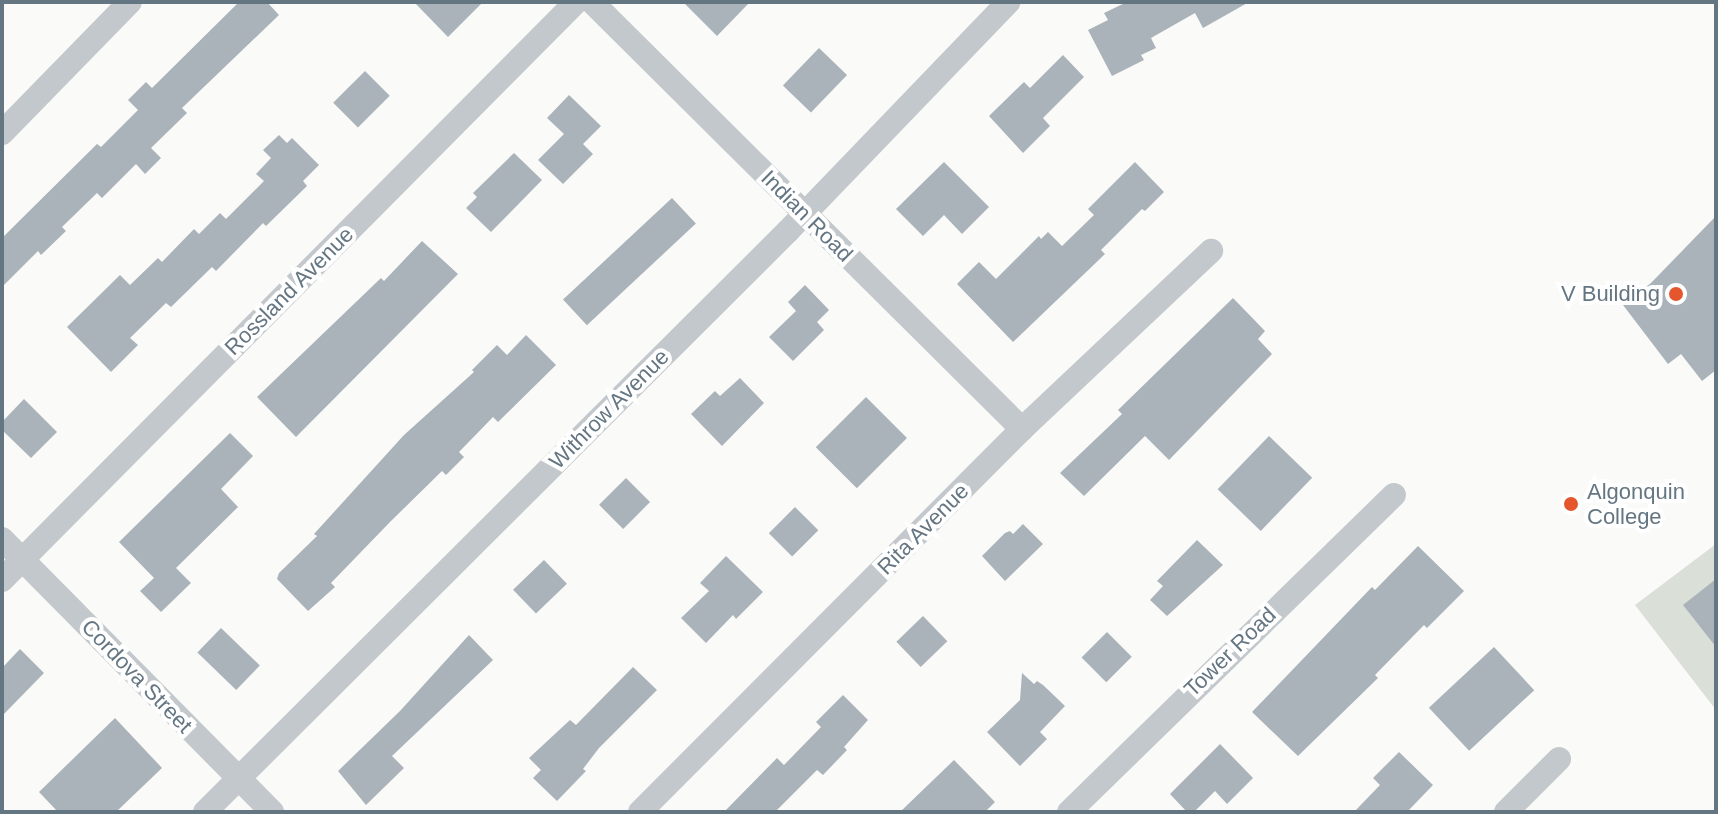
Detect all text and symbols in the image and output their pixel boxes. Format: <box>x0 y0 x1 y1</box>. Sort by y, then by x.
street label: Indian Road <box>756 165 858 267</box>
street label: Rossland Avenue <box>219 221 359 361</box>
place label: V Building <box>1561 281 1660 307</box>
marker: V Building <box>1667 285 1685 303</box>
street label: Withrow Avenue <box>543 343 675 475</box>
street label: Rita Avenue <box>871 477 975 581</box>
place label: Algonquin College <box>1587 478 1685 530</box>
marker: Algonquin College <box>1562 495 1580 513</box>
street label: Tower Road <box>1179 602 1281 702</box>
street label: Cordova Street <box>76 614 198 738</box>

